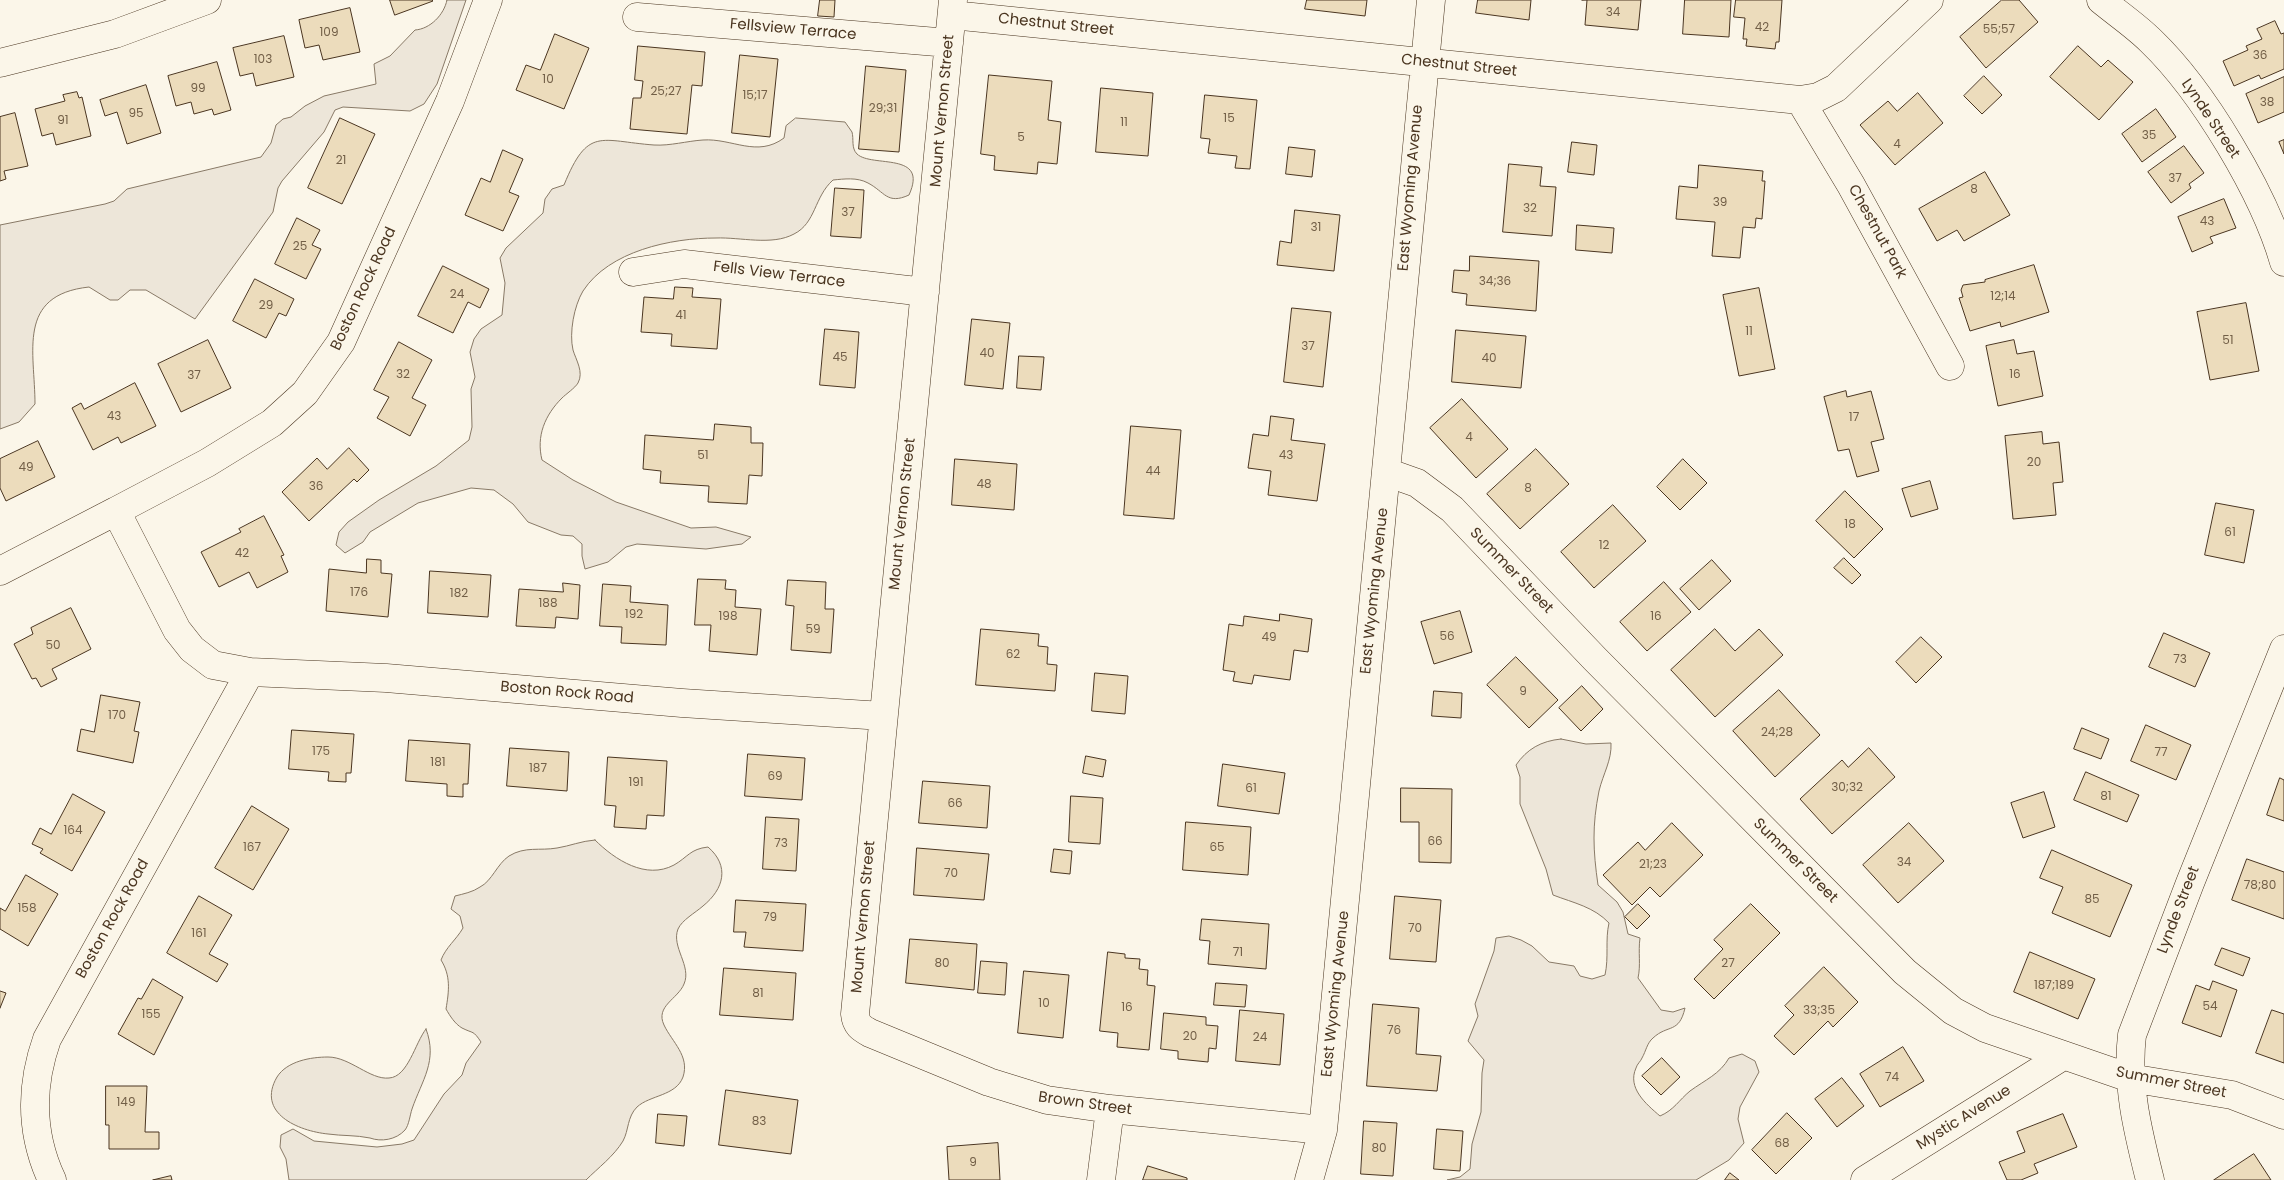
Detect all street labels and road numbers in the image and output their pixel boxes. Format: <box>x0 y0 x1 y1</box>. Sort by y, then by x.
street label: Chestnut Street <box>997 10 1115 40</box>
street label: Fellsview Terrace <box>729 16 857 44</box>
street label: Mount Vernon Street <box>927 34 959 188</box>
street label: Chestnut Street <box>1400 51 1518 81</box>
street label: Lynde Street <box>2177 76 2243 162</box>
street label: East Wyoming Avenue <box>1395 104 1427 272</box>
street label: Chestnut Park <box>1844 182 1910 282</box>
street label: Boston Rock Road <box>328 225 400 353</box>
street label: Fells View Terrace <box>712 258 846 292</box>
street label: Mount Vernon Street <box>886 437 920 591</box>
street label: East Wyoming Avenue <box>1357 507 1393 675</box>
street label: Summer Street <box>1466 524 1556 618</box>
street label: Boston Rock Road <box>500 678 634 708</box>
street label: Summer Street <box>1749 815 1841 907</box>
street label: Mount Vernon Street <box>848 840 880 994</box>
street label: Boston Rock Road <box>73 856 153 982</box>
street label: Lynde Street <box>2154 864 2204 956</box>
street label: East Wyoming Avenue <box>1318 910 1354 1078</box>
street label: Summer Street <box>2114 1063 2228 1103</box>
street label: Mystic Avenue <box>1914 1082 2014 1154</box>
street label: Brown Street <box>1037 1089 1133 1119</box>

